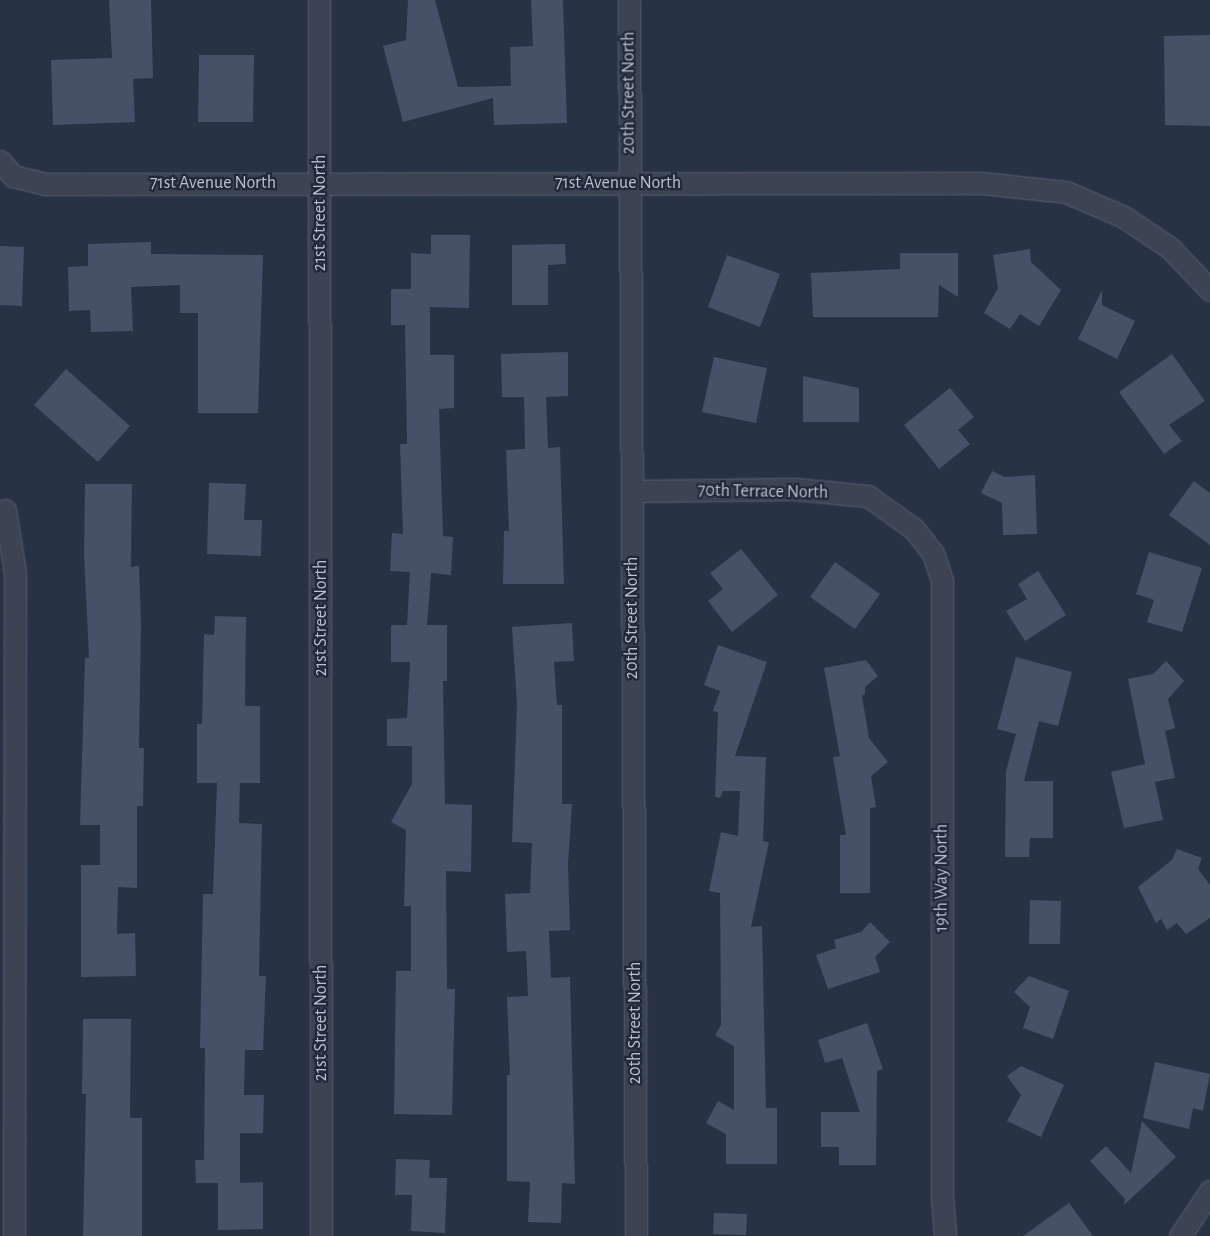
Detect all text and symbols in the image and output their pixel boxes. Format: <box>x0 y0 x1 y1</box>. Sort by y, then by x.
street label: 20th Street North <box>618 32 640 154</box>
street label: 21st Street North <box>309 155 331 271</box>
street label: 71st Avenue North <box>150 172 276 194</box>
street label: 71st Avenue North <box>555 172 681 194</box>
street label: 70th Terrace North <box>698 480 828 504</box>
street label: 20th Street North <box>621 557 643 679</box>
street label: 21st Street North <box>310 560 332 676</box>
street label: 19th Way North <box>931 824 953 932</box>
street label: 20th Street North <box>624 962 646 1084</box>
street label: 21st Street North <box>310 965 332 1081</box>

